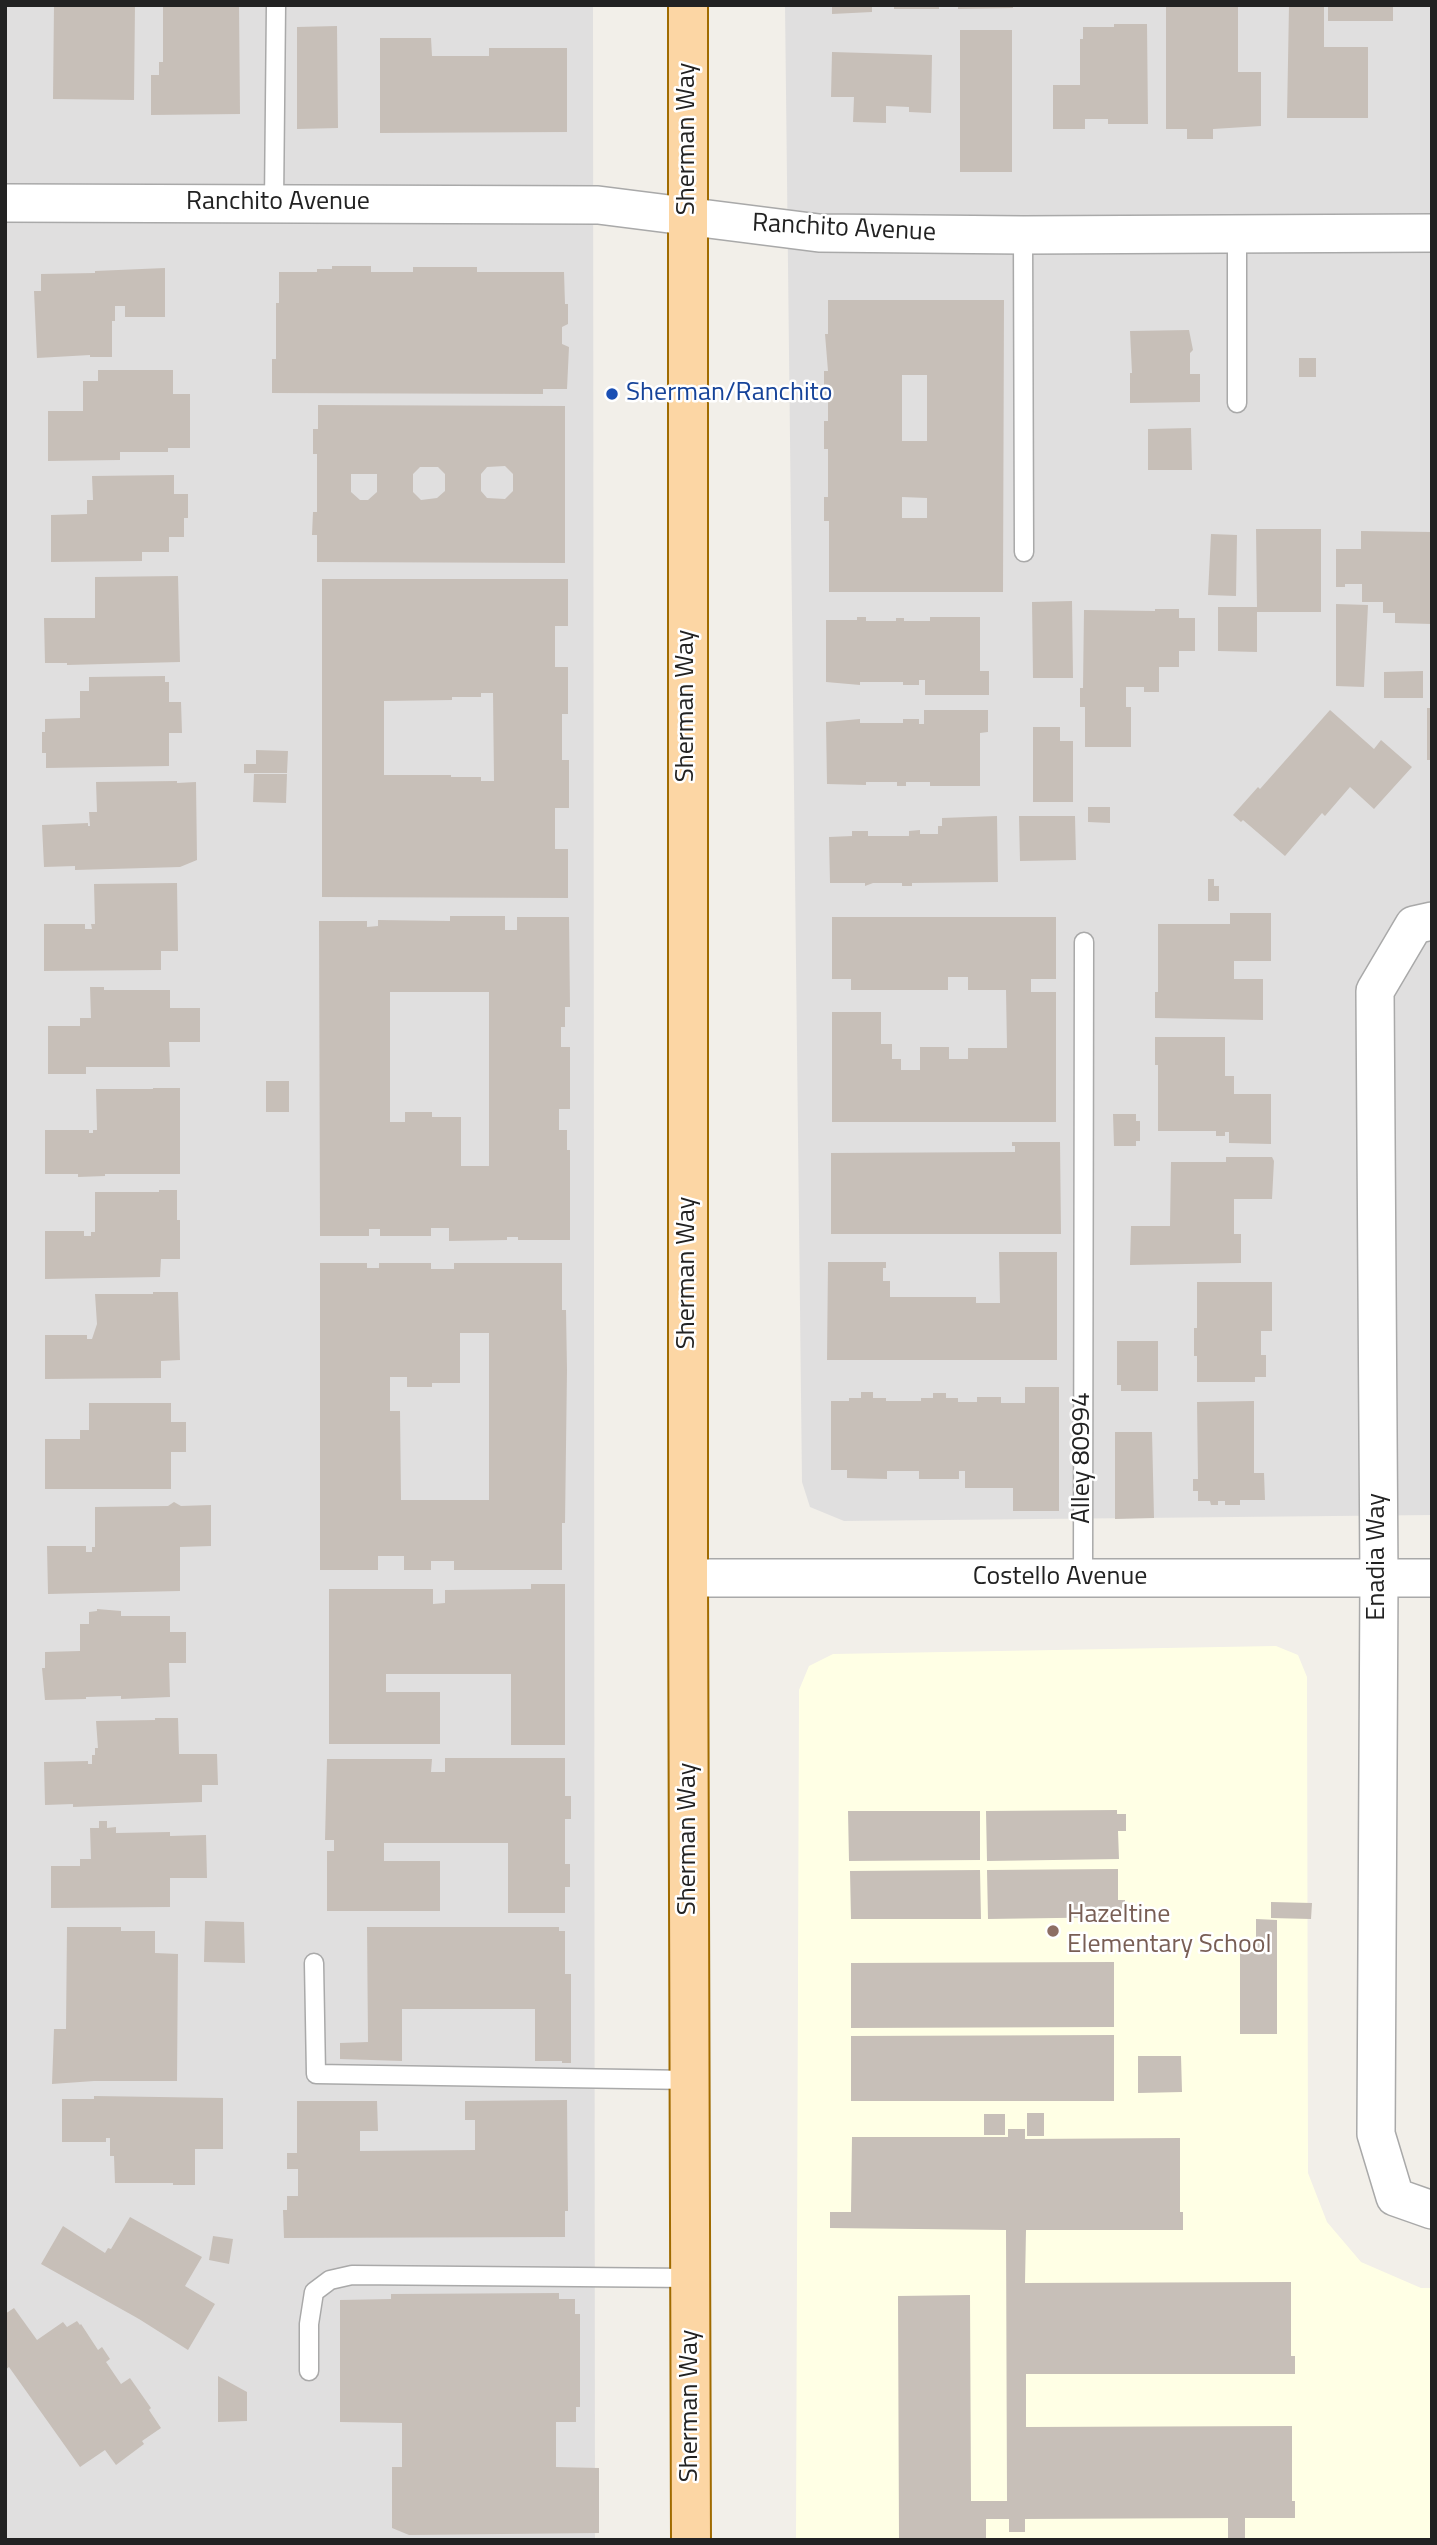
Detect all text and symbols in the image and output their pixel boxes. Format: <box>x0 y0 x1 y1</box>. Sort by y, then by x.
street label: Sherman Way <box>672 63 704 215</box>
street label: Ranchito Avenue <box>186 187 370 219</box>
street label: Ranchito Avenue <box>751 209 937 249</box>
place label: Sherman/Ranchito <box>626 378 832 410</box>
marker: Sherman/Ranchito <box>604 386 620 402</box>
street label: Sherman Way <box>671 630 703 782</box>
street label: Sherman Way <box>672 1197 704 1349</box>
street label: Alley 80994 <box>1067 1392 1099 1524</box>
street label: Enadia Way <box>1362 1493 1394 1621</box>
street label: Costello Avenue <box>973 1562 1147 1594</box>
street label: Sherman Way <box>673 1763 705 1915</box>
place label: Hazeltine Elementary School <box>1067 1900 1272 1962</box>
marker: Hazeltine Elementary School <box>1045 1923 1061 1939</box>
street label: Sherman Way <box>675 2330 707 2482</box>

